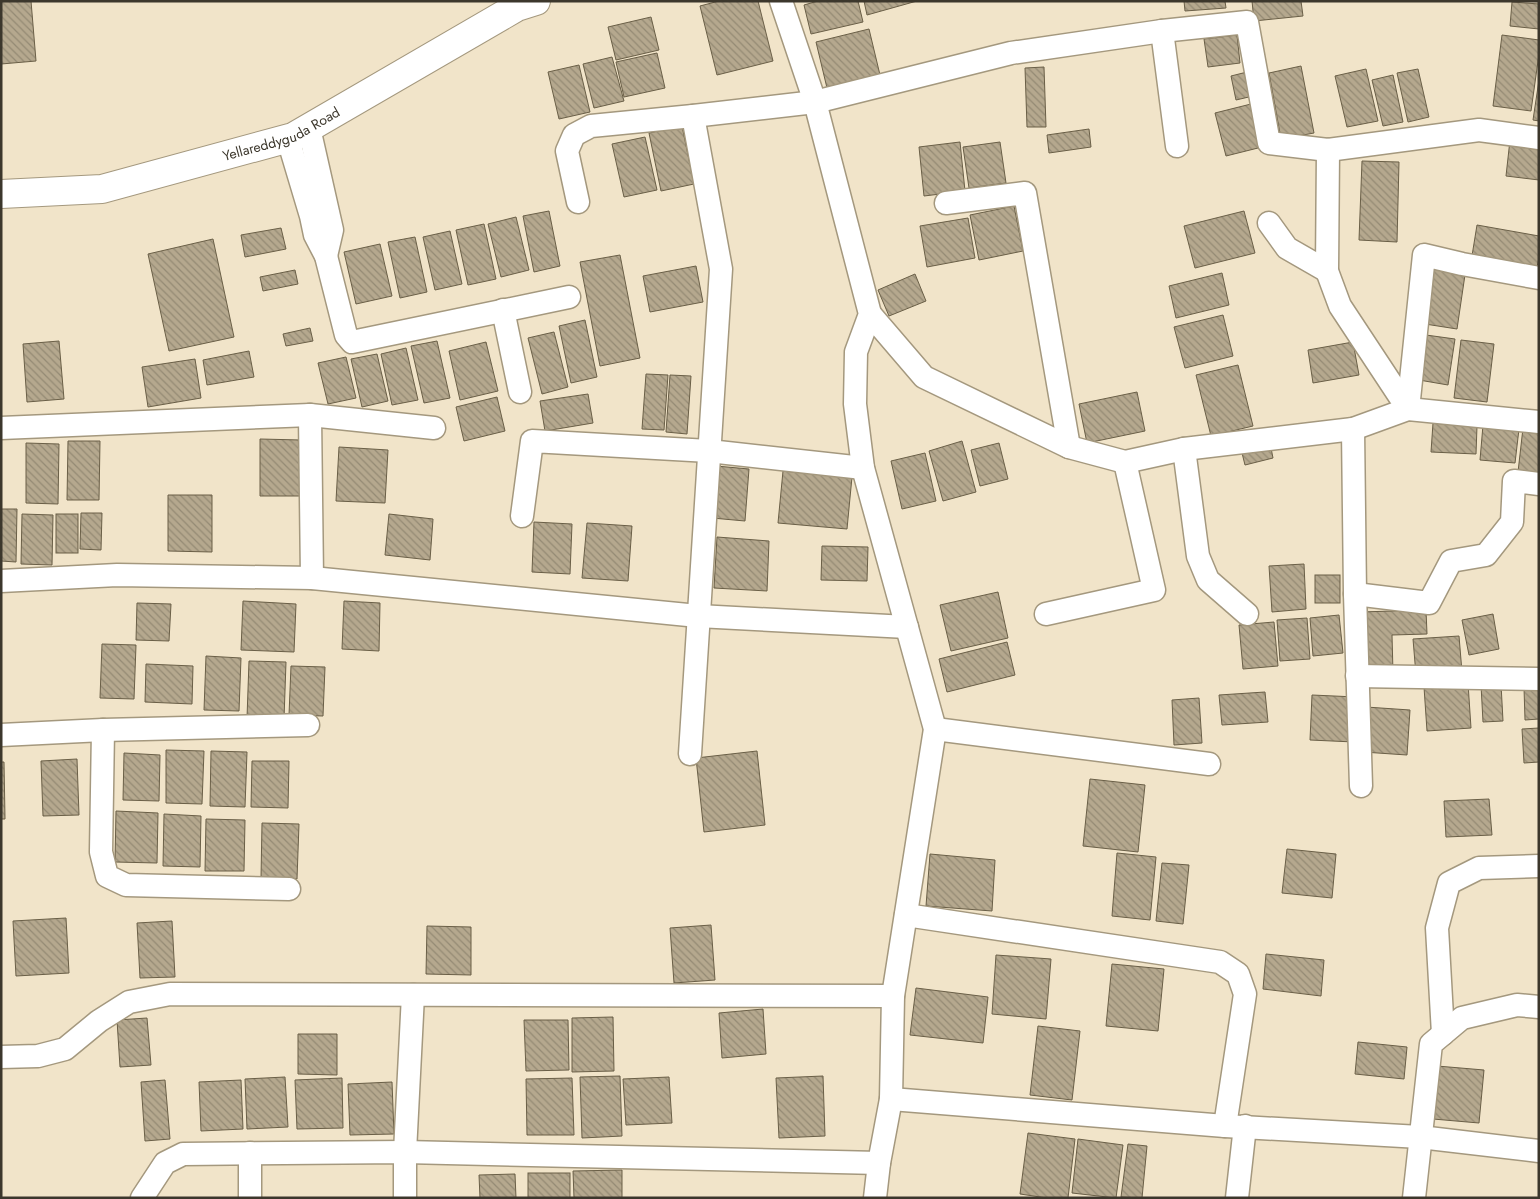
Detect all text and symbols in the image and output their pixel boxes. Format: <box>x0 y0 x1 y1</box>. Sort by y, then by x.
street label: Yellareddyguda Road <box>220 102 343 166</box>

